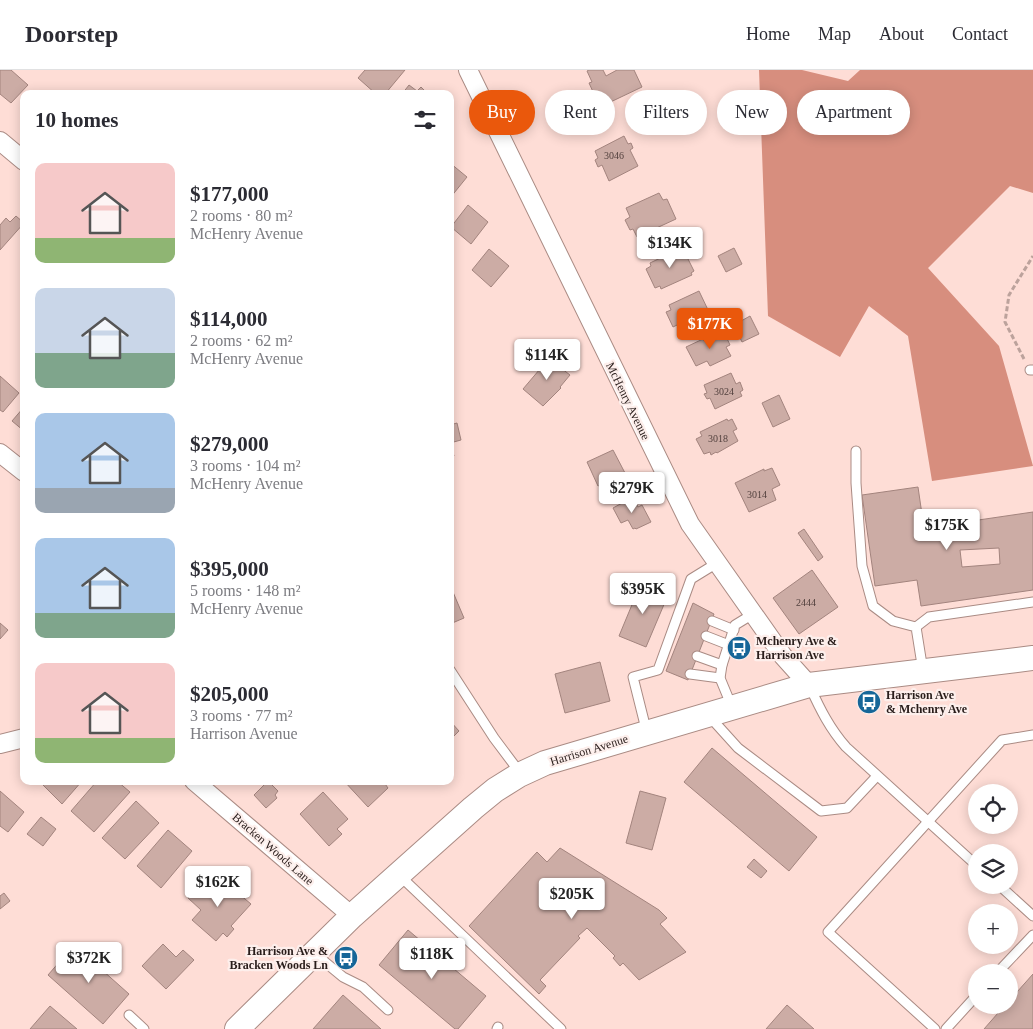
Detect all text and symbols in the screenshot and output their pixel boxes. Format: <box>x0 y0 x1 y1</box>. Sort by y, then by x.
text: Doorstep <box>25 21 118 47</box>
text: Home <box>746 24 790 44</box>
text: Map <box>818 24 851 44</box>
text: About <box>879 24 924 44</box>
text: Contact <box>952 24 1008 44</box>
chip: Buy <box>469 90 535 135</box>
chip: Rent <box>545 90 615 135</box>
chip: Filters <box>625 90 707 135</box>
chip: New <box>717 90 787 135</box>
chip: Apartment <box>797 90 910 135</box>
icon: filters <box>411 106 439 134</box>
text: 10 homes <box>35 108 118 132</box>
house number: 3046 <box>604 150 624 161</box>
text: $177,000 <box>190 182 269 206</box>
icon: home <box>75 183 135 243</box>
text: 2 rooms · 80 m² <box>190 207 293 224</box>
text: McHenry Avenue <box>190 225 303 242</box>
pin: $134K <box>635 226 705 269</box>
text: $134K <box>648 234 692 251</box>
text: $114,000 <box>190 307 268 331</box>
icon: home <box>75 308 135 368</box>
pin: $177K <box>675 308 745 350</box>
text: $177K <box>688 315 732 332</box>
text: 2 rooms · 62 m² <box>190 332 293 349</box>
pin: $114K <box>512 338 582 381</box>
text: $114K <box>525 346 569 363</box>
text: McHenry Avenue <box>190 350 303 367</box>
street label: McHenry Avenue <box>603 360 653 442</box>
house number: 3024 <box>714 386 734 397</box>
text: $279,000 <box>190 432 269 456</box>
icon: home <box>75 433 135 493</box>
house number: 3018 <box>708 433 728 444</box>
text: 3 rooms · 104 m² <box>190 457 301 474</box>
pin: $279K <box>597 472 667 514</box>
text: McHenry Avenue <box>190 475 303 492</box>
text: $279K <box>610 479 654 496</box>
house number: 3014 <box>747 489 767 500</box>
pin: $175K <box>912 508 982 551</box>
text: $175K <box>925 516 969 533</box>
text: $395,000 <box>190 557 269 581</box>
icon: home <box>75 558 135 618</box>
pin: $395K <box>608 572 678 615</box>
text: $395K <box>621 580 665 597</box>
text: 5 rooms · 148 m² <box>190 582 301 599</box>
house number: 2444 <box>796 597 816 608</box>
text: McHenry Avenue <box>190 600 303 617</box>
place label: Mchenry Ave & Harrison Ave <box>756 634 837 662</box>
bus stop icon: Mchenry Ave & Harrison Ave <box>726 635 752 661</box>
text: $205,000 <box>190 682 269 706</box>
icon: home <box>75 683 135 743</box>
place label: Harrison Ave & Mchenry Ave <box>886 688 968 716</box>
bus stop icon: Harrison Ave & Mchenry Ave <box>856 689 882 715</box>
text: 3 rooms · 77 m² <box>190 707 293 724</box>
text: Harrison Avenue <box>190 725 298 742</box>
street label: Harrison Avenue <box>548 731 630 769</box>
map controls <box>968 784 1018 1014</box>
button: locate <box>968 784 1018 834</box>
street label: Bracken Woods Lane <box>230 810 316 888</box>
button: layers <box>968 844 1018 894</box>
pin: $162K <box>183 866 253 908</box>
text: $162K <box>196 873 240 890</box>
pin: $205K <box>537 878 607 920</box>
text: $205K <box>550 885 594 902</box>
button: + <box>968 904 1018 954</box>
pin: $118K <box>397 938 467 980</box>
pin: $372K <box>54 942 124 984</box>
place label: Harrison Ave & Bracken Woods Ln <box>230 944 328 972</box>
bus stop icon: Harrison Ave & Bracken Woods Ln <box>333 945 359 971</box>
text: $118K <box>410 945 454 962</box>
text: $372K <box>67 949 111 966</box>
button: − <box>968 964 1018 1014</box>

